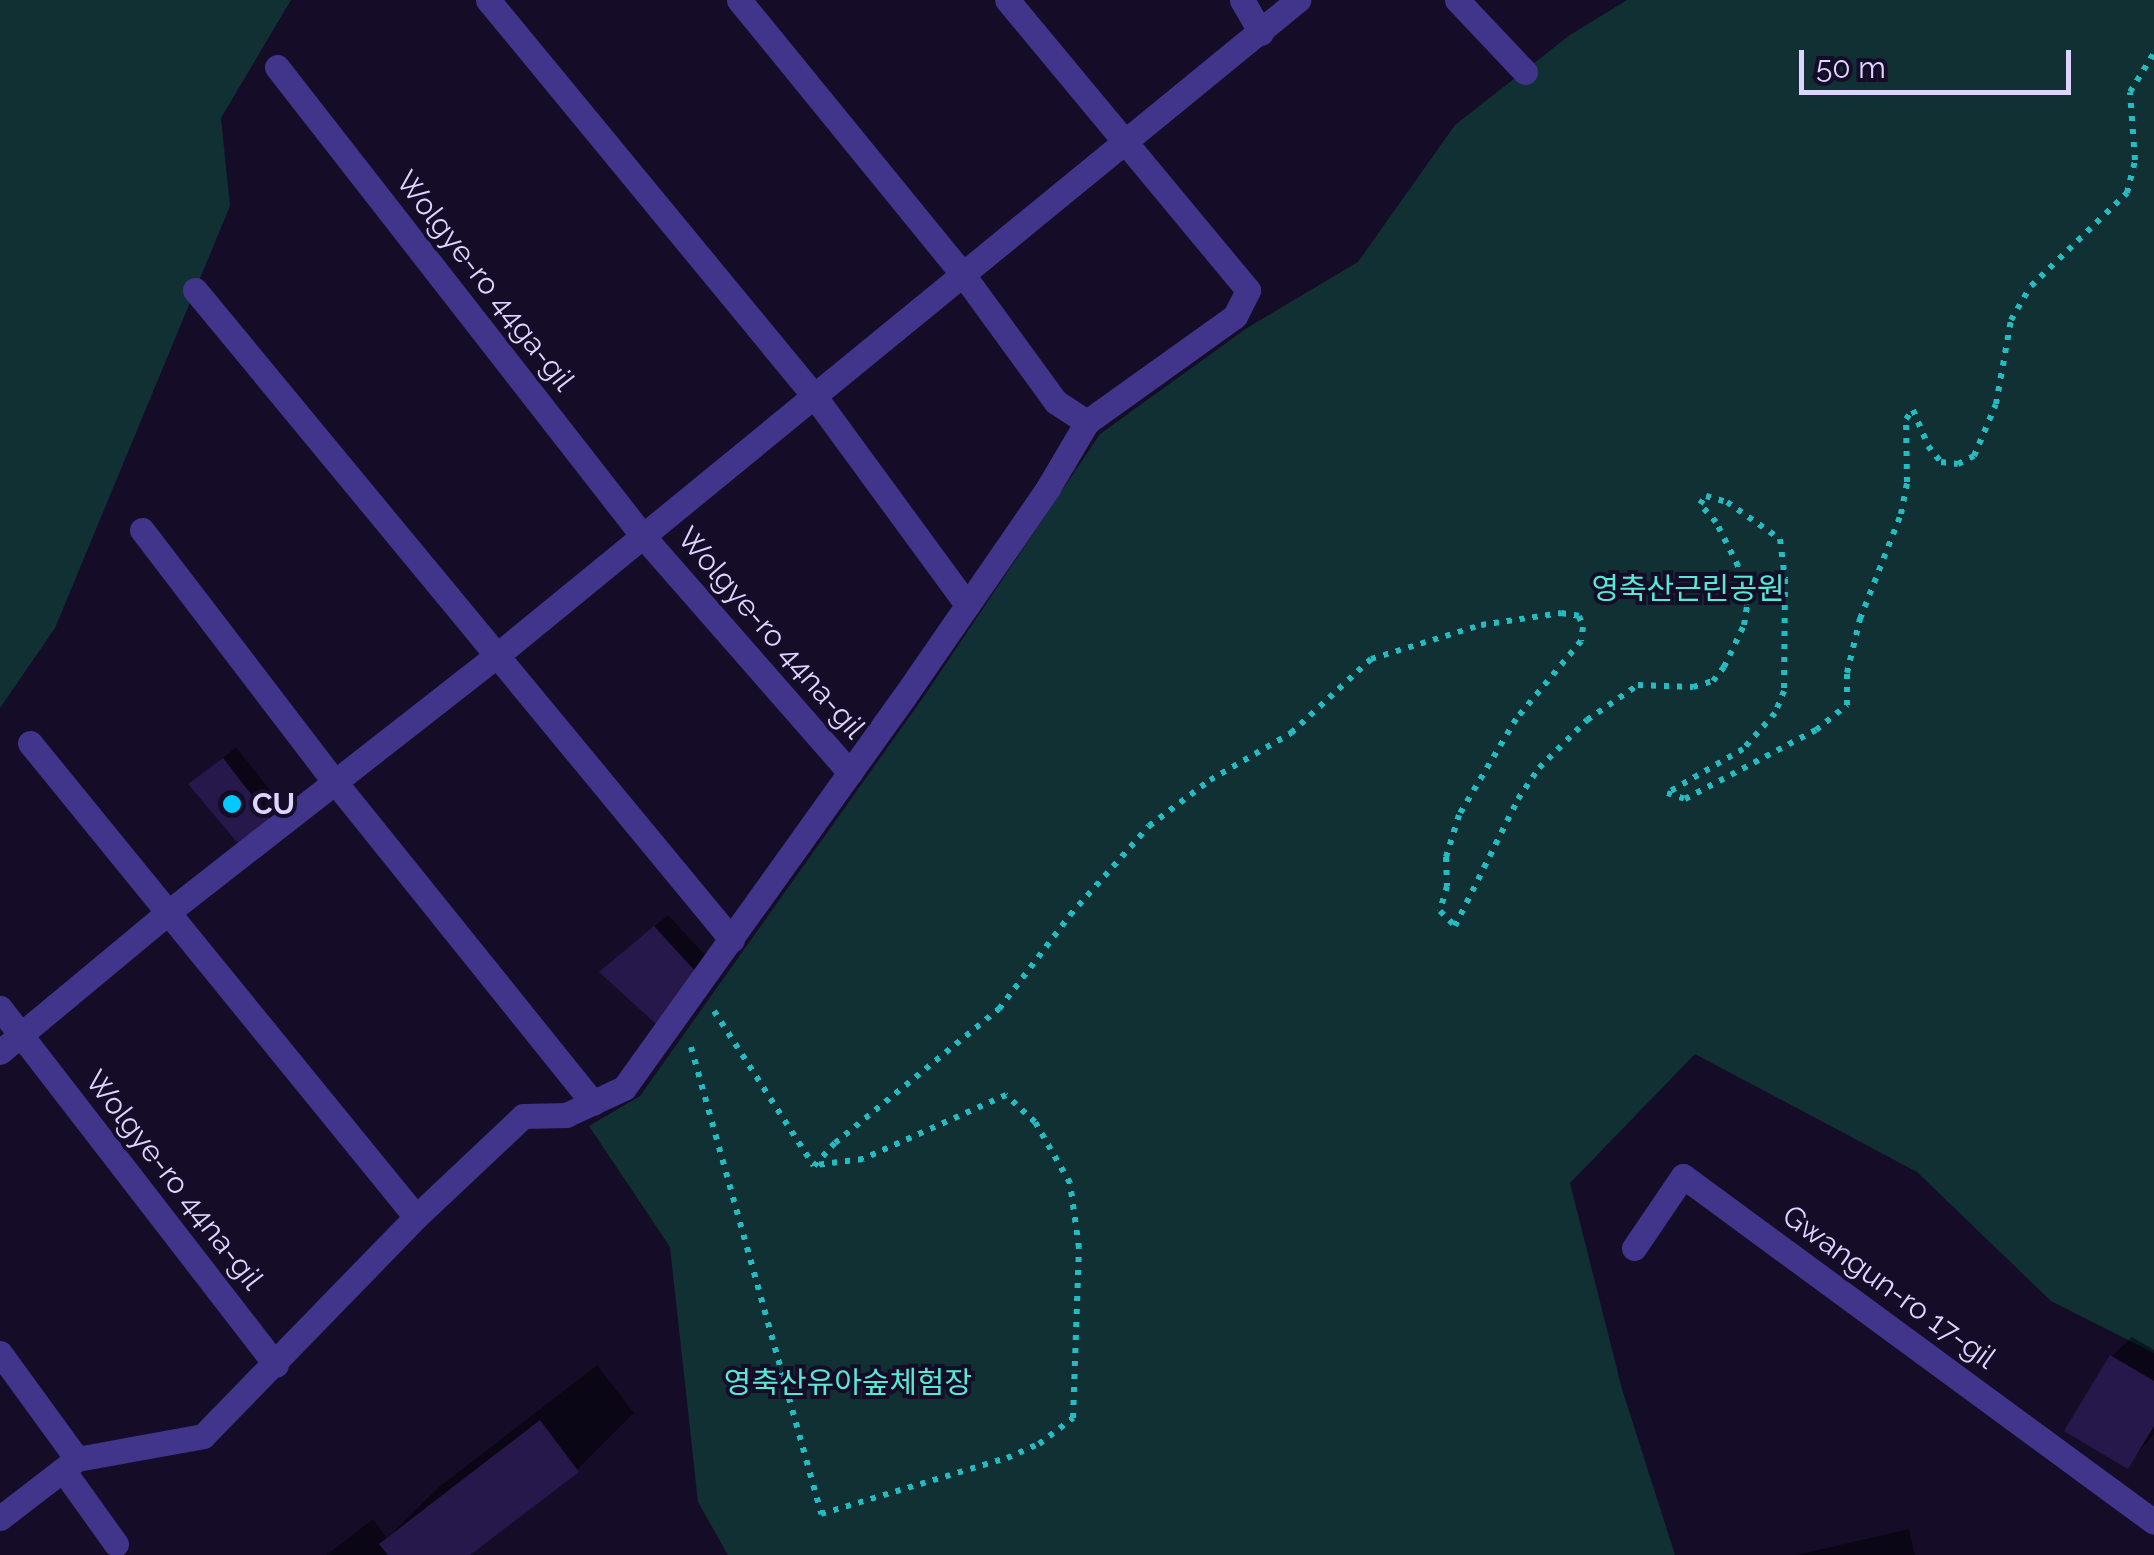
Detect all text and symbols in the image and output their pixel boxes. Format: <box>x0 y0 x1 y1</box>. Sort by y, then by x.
scale bar <box>1804 30 2076 92</box>
text: 50 m <box>1816 50 1886 85</box>
street label: Wolgye-ro 44ga-gil <box>388 164 582 398</box>
street label: Wolgye-ro 44na-gil <box>670 520 872 746</box>
park label: 영축산근린공원 <box>1591 571 1785 607</box>
place label: CU <box>252 786 295 822</box>
marker: CU <box>221 793 243 815</box>
street label: Wolgye-ro 44na-gil <box>77 1063 271 1297</box>
street label: Gwangun-ro 17-gil <box>1775 1198 2003 1376</box>
park label: 영축산유아숲체험장 <box>724 1365 972 1401</box>

